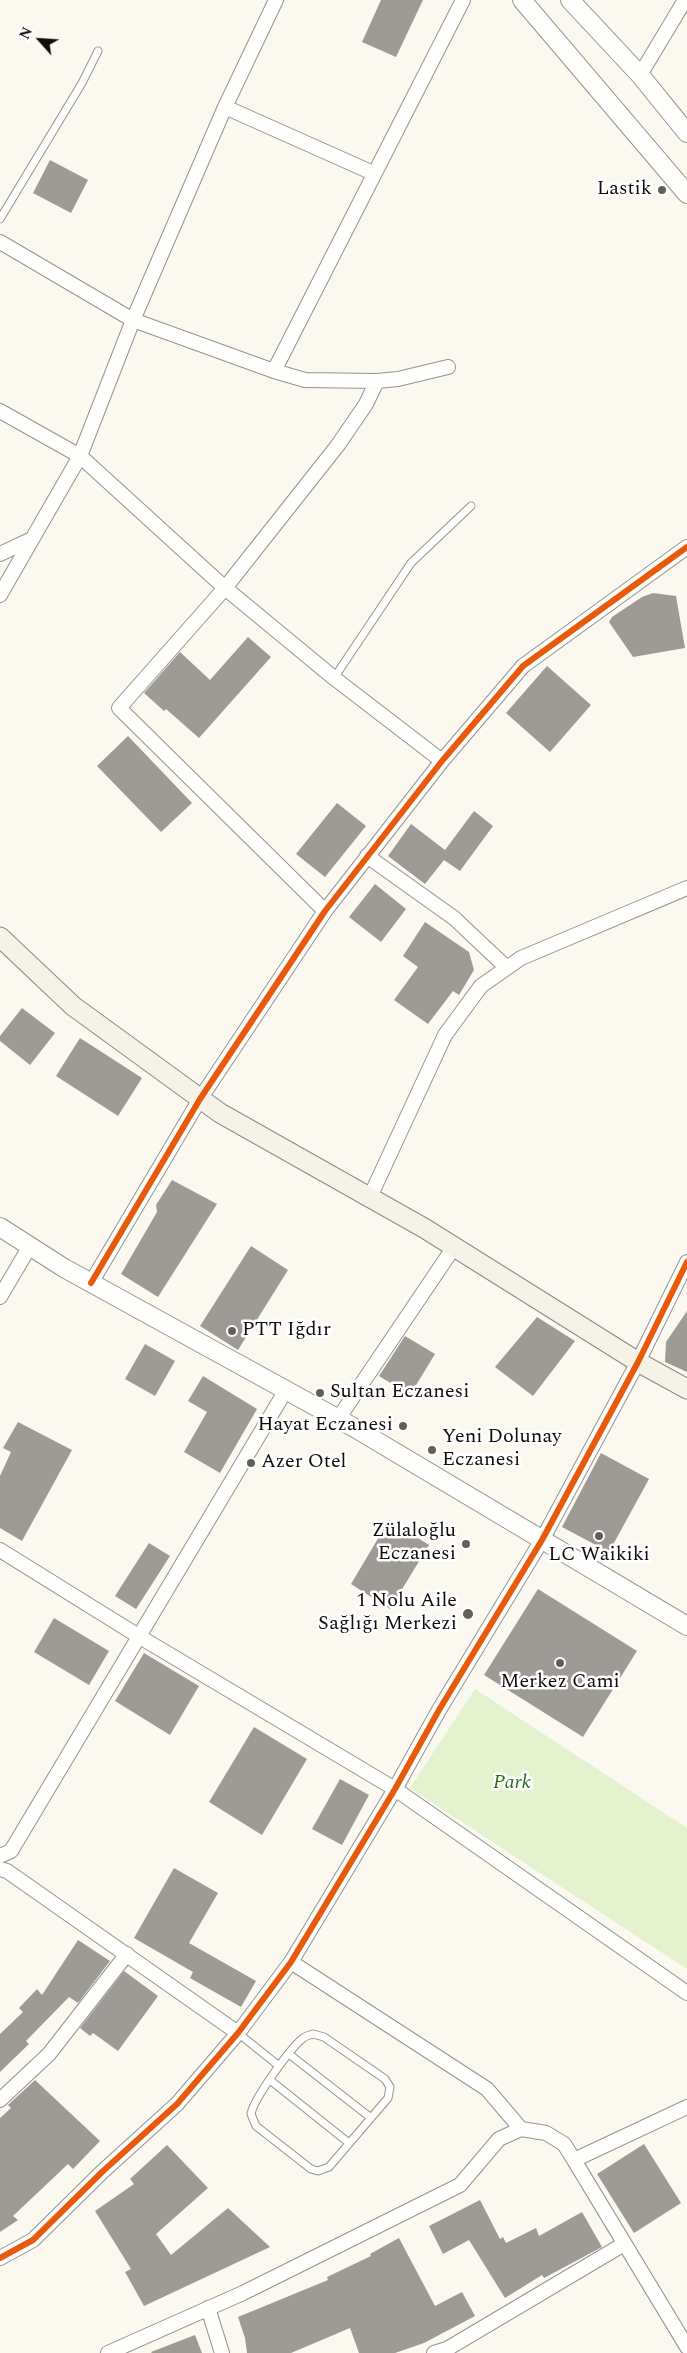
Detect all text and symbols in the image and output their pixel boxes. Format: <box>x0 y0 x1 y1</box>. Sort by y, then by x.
north arrow <box>15 15 65 65</box>
text: N <box>14 23 38 43</box>
place label: Lastik <box>597 178 652 202</box>
marker: Lastik <box>656 184 668 196</box>
place label: PTT Iğdır <box>242 1319 331 1343</box>
marker: PTT Iğdır <box>226 1325 238 1337</box>
place label: Sultan Eczanesi <box>330 1381 469 1405</box>
marker: Sultan Eczanesi <box>314 1387 326 1399</box>
place label: Hayat Eczanesi <box>257 1414 393 1438</box>
marker: Hayat Eczanesi <box>397 1420 409 1432</box>
place label: Yeni Dolunay Eczanesi <box>442 1426 562 1473</box>
marker: Yeni Dolunay Eczanesi <box>426 1444 438 1456</box>
place label: Azer Otel <box>261 1451 346 1475</box>
marker: Azer Otel <box>245 1457 257 1469</box>
place label: Zülaloğlu Eczanesi <box>372 1520 456 1567</box>
marker: LC Waikiki <box>593 1530 605 1542</box>
marker: Zülaloğlu Eczanesi <box>460 1538 472 1550</box>
place label: LC Waikiki <box>548 1544 650 1568</box>
place label: 1 Nolu Aile Sağlığı Merkezi <box>318 1590 457 1637</box>
marker: 1 Nolu Aile Sağlığı Merkezi <box>461 1607 475 1621</box>
marker: Merkez Cami <box>554 1657 566 1669</box>
place label: Merkez Cami <box>500 1671 620 1695</box>
park label: Park <box>493 1772 531 1796</box>

